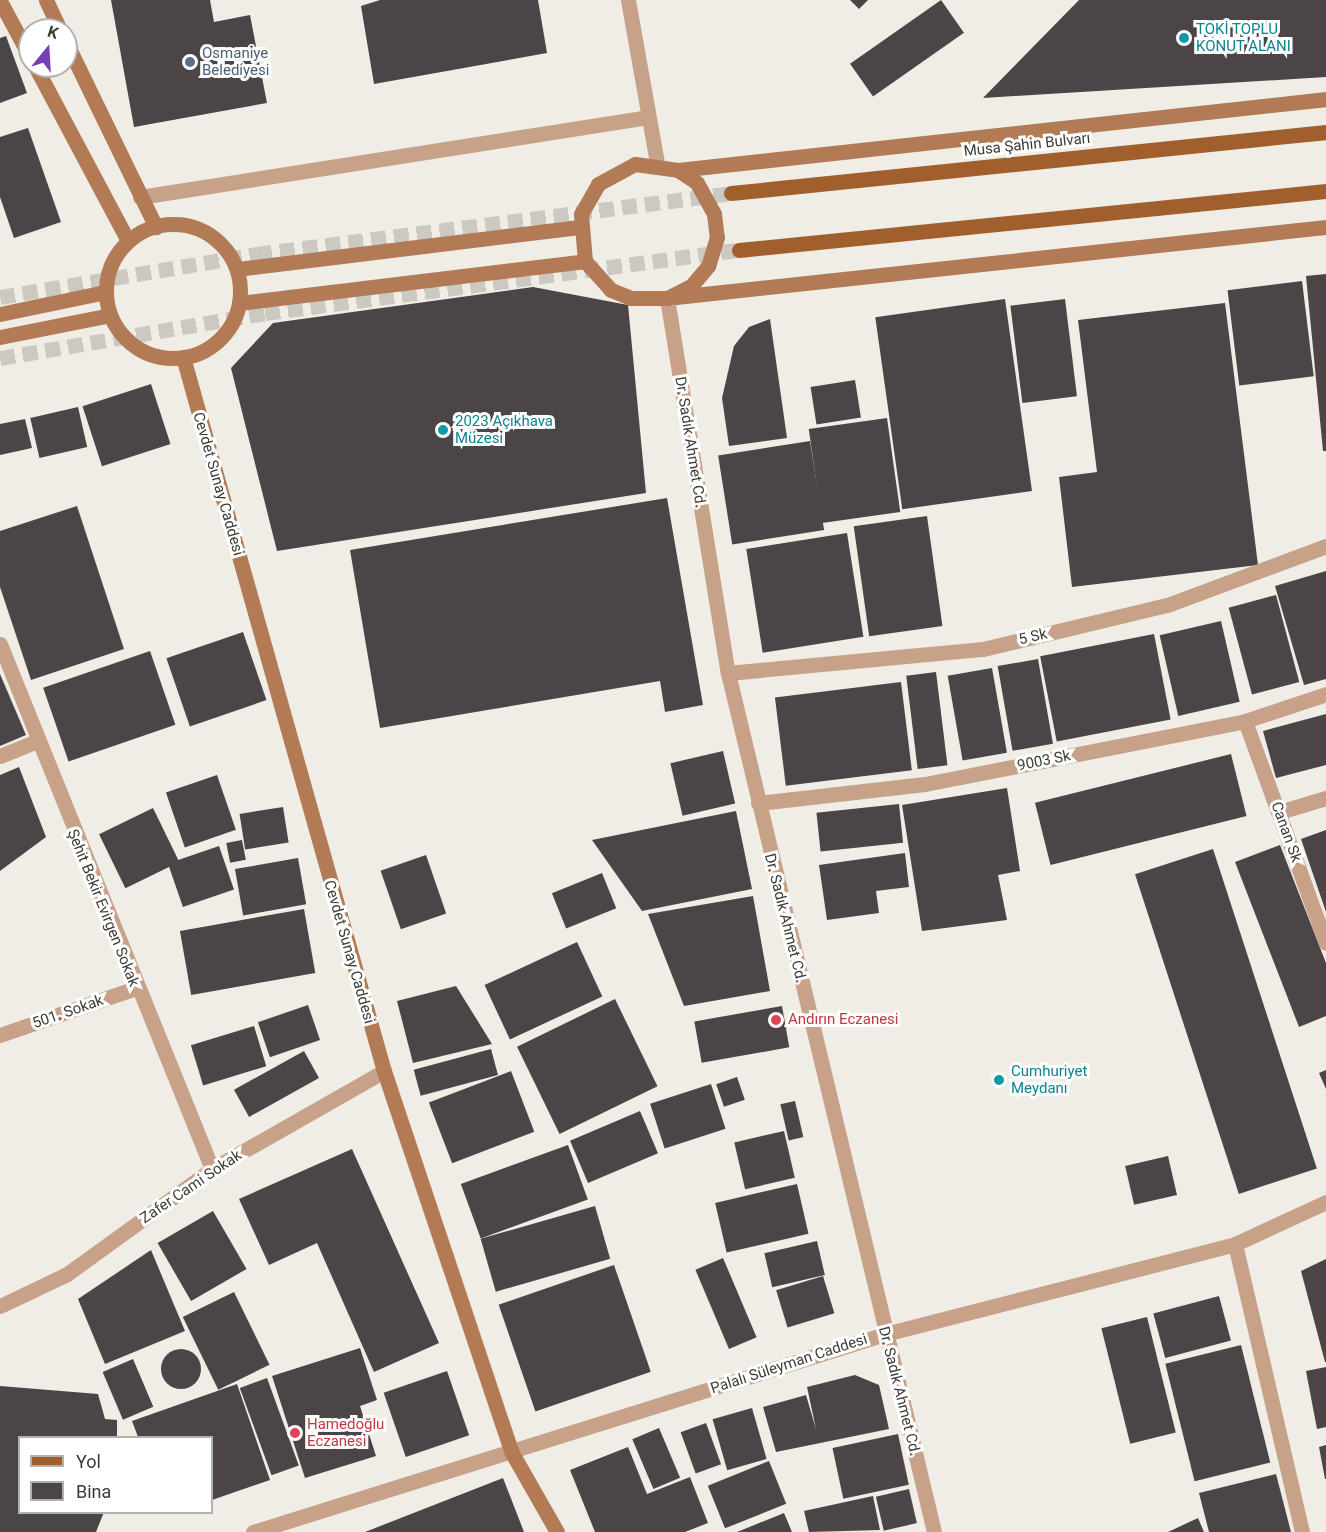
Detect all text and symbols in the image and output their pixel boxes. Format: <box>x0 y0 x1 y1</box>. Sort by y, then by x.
north arrow <box>18 18 78 78</box>
place label: TOKİ TOPLU KONUT ALANI <box>1196 20 1291 55</box>
text: K <box>45 22 61 43</box>
marker: TOKİ TOPLU KONUT ALANI <box>1177 31 1191 45</box>
place label: Osmaniye Belediyesi <box>202 44 269 79</box>
marker: Osmaniye Belediyesi <box>183 55 197 69</box>
street label: Musa Şahin Bulvarı <box>963 129 1091 161</box>
street label: Dr. Sadık Ahmet Cd. <box>671 375 709 509</box>
street label: Cevdet Sunay Caddesi <box>189 410 247 558</box>
place label: 2023 Açıkhava Müzesi <box>455 412 553 447</box>
marker: 2023 Açıkhava Müzesi <box>436 423 450 437</box>
street label: 5 Sk <box>1017 625 1049 649</box>
street label: 9003 Sk <box>1016 747 1072 775</box>
street label: Canan Sk <box>1267 799 1305 865</box>
street label: Şehit Bekir Evirgen Sokak <box>63 827 143 989</box>
street label: Dr. Sadık Ahmet Cd. <box>760 852 810 984</box>
street label: Cevdet Sunay Caddesi <box>320 878 378 1026</box>
street label: 501. Sokak <box>30 991 106 1033</box>
place label: Andırın Eczanesi <box>788 1011 899 1029</box>
marker: Andırın Eczanesi <box>769 1013 783 1027</box>
place label: Cumhuriyet Meydanı <box>1011 1062 1087 1097</box>
marker: Cumhuriyet Meydanı <box>992 1073 1006 1087</box>
street label: Zafer Cami Sokak <box>137 1146 245 1228</box>
street label: Dr. Sadık Ahmet Cd. <box>874 1325 924 1457</box>
street label: Palalı Süleyman Caddesi <box>708 1330 870 1398</box>
place label: Hamedoğlu Eczanesi <box>307 1415 384 1450</box>
marker: Hamedoğlu Eczanesi <box>288 1426 302 1440</box>
legend <box>18 1436 213 1514</box>
text: Yol <box>76 1451 101 1472</box>
text: Bina <box>76 1481 111 1502</box>

